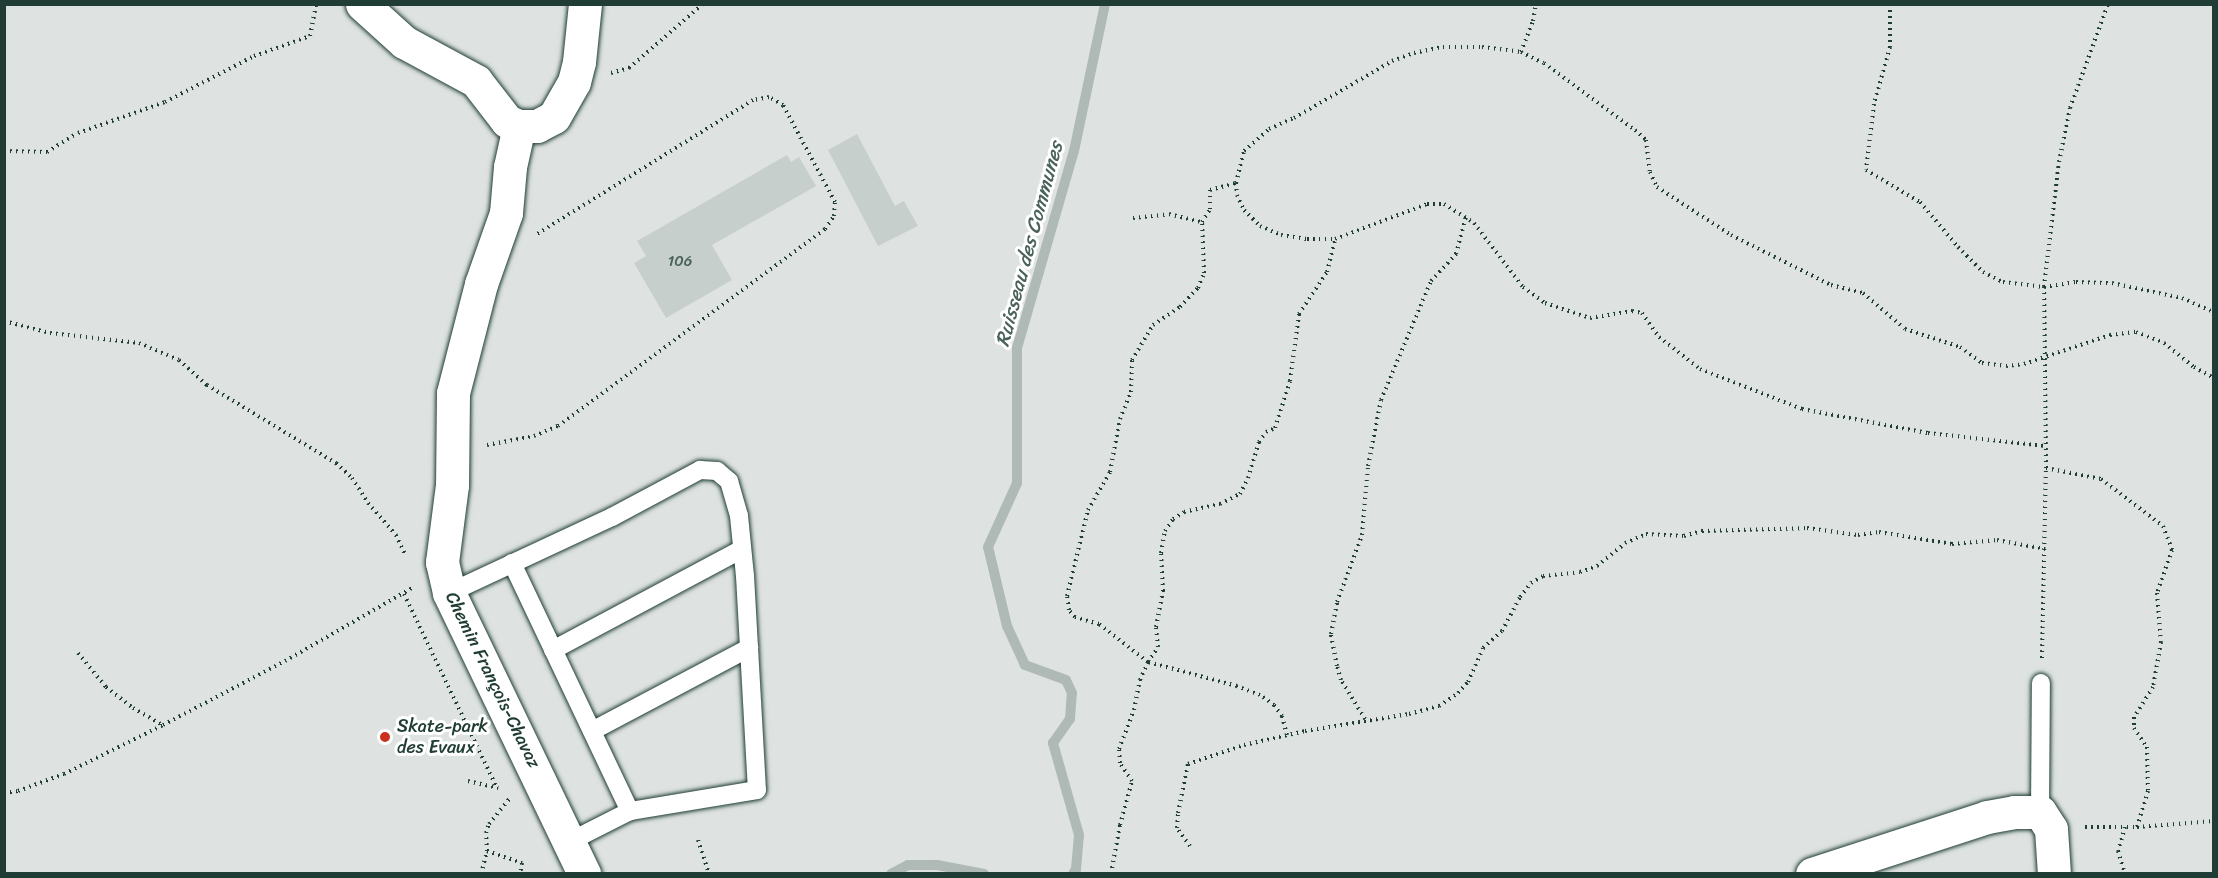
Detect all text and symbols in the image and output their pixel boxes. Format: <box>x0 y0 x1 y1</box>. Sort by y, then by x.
water label: Ruisseau des Communes <box>990 139 1068 349</box>
house number: 106 <box>668 253 692 271</box>
street label: Chemin François-Chavaz <box>441 588 545 772</box>
place label: Skate-park des Evaux <box>397 716 488 758</box>
marker: Skate-park des Evaux <box>378 730 392 744</box>

